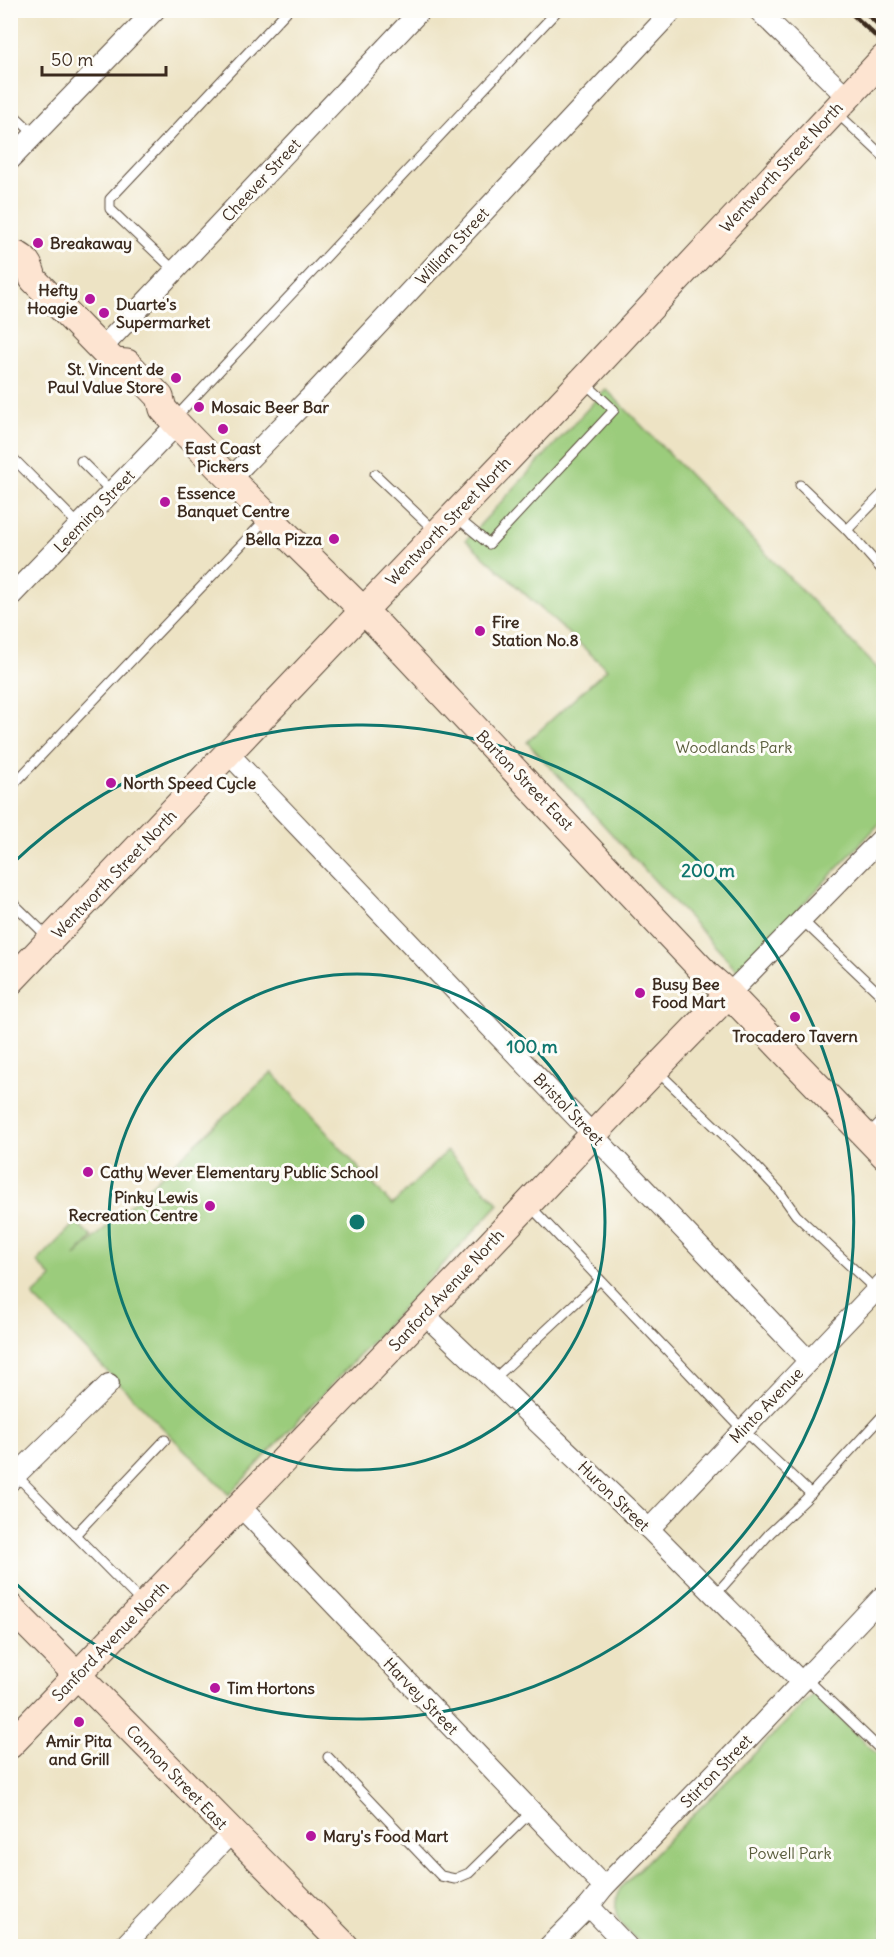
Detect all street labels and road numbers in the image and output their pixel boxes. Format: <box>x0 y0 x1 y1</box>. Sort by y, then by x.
street label: Wentworth Street North <box>715 98 847 236</box>
street label: Cheever Street <box>217 134 305 226</box>
street label: William Street <box>411 203 493 289</box>
street label: Wentworth Street North <box>381 452 515 590</box>
street label: Leeming Street <box>49 465 139 557</box>
street label: Barton Street East <box>472 726 578 835</box>
street label: Wentworth Street North <box>47 805 181 943</box>
street label: Bristol Street <box>530 1069 609 1150</box>
street label: Sanford Avenue North <box>384 1225 508 1355</box>
street label: Minto Avenue <box>725 1363 807 1447</box>
street label: Huron Street <box>574 1457 654 1536</box>
street label: Sanford Avenue North <box>47 1577 173 1705</box>
street label: Harvey Street <box>379 1653 463 1739</box>
street label: Cannon Street East <box>122 1721 232 1834</box>
street label: Stirton Street <box>676 1730 756 1812</box>

